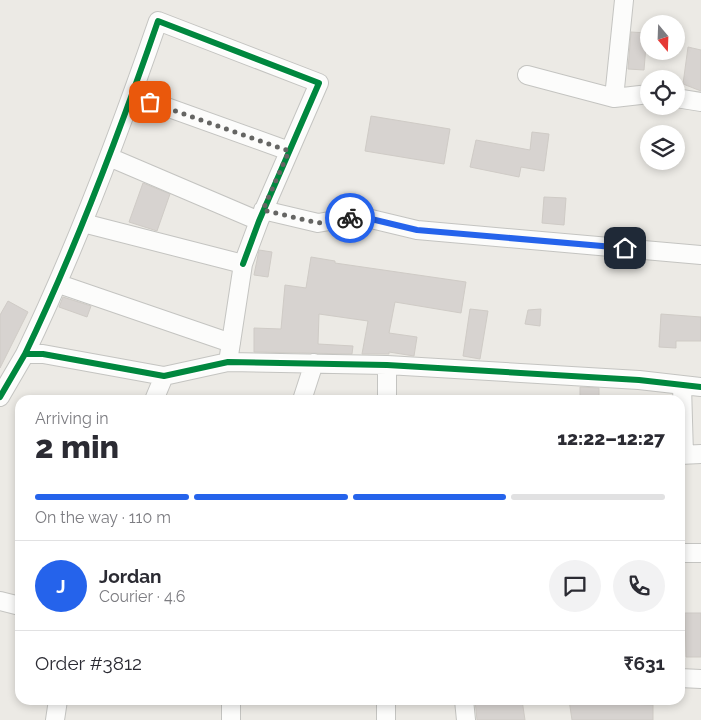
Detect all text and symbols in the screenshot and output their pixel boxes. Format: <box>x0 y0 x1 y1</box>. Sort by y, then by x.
north arrow <box>640 15 685 60</box>
map controls <box>640 15 685 170</box>
button: locate <box>640 70 685 115</box>
pin <box>129 81 171 123</box>
icon: bag <box>136 88 164 116</box>
button: layers <box>640 125 685 170</box>
courier <box>325 193 375 243</box>
icon: bike <box>336 204 364 232</box>
pin <box>604 227 646 269</box>
icon: home <box>611 234 639 262</box>
text: Arriving in <box>35 409 109 428</box>
text: 12:22–12:27 <box>557 427 665 449</box>
text: 2 min <box>35 428 119 465</box>
text: On the way · 110 m <box>35 508 171 527</box>
button: chat <box>549 560 601 612</box>
button: phone <box>613 560 665 612</box>
text: Jordan <box>99 565 162 587</box>
text: J <box>56 575 66 597</box>
text: Courier · 4.6 <box>99 587 185 606</box>
text: Order #3812 <box>35 652 142 674</box>
text: ₹631 <box>623 652 665 674</box>

